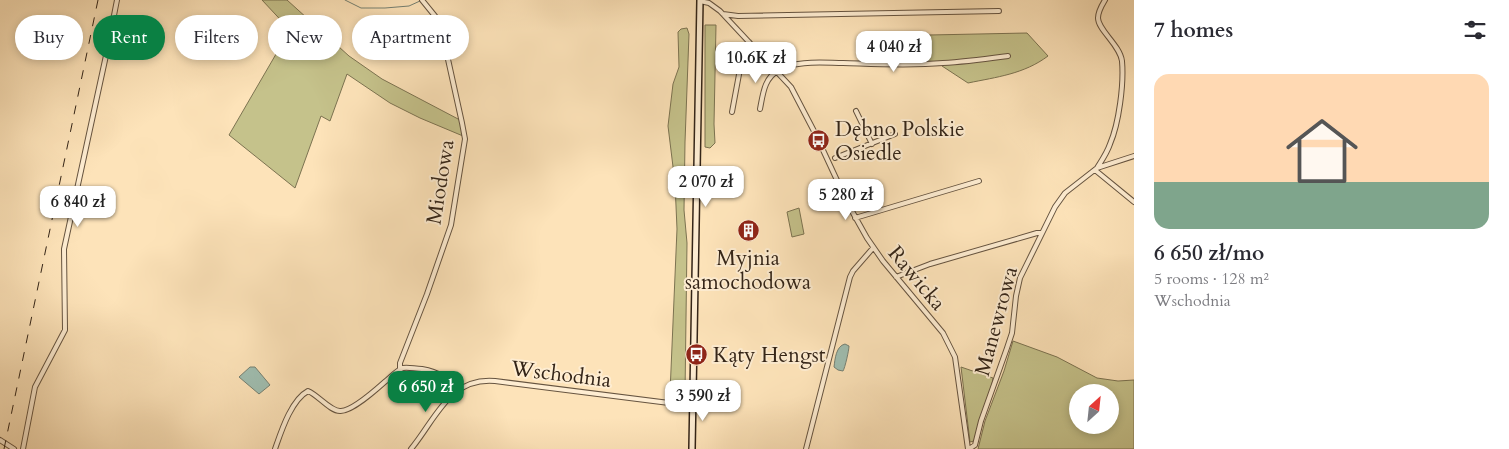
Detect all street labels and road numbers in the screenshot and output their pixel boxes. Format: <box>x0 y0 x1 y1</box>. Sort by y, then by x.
street label: Miodowa <box>419 138 462 227</box>
street label: Rawicka <box>881 240 952 317</box>
street label: Manewrowa <box>968 263 1025 379</box>
street label: Wschodnia <box>508 354 613 395</box>

